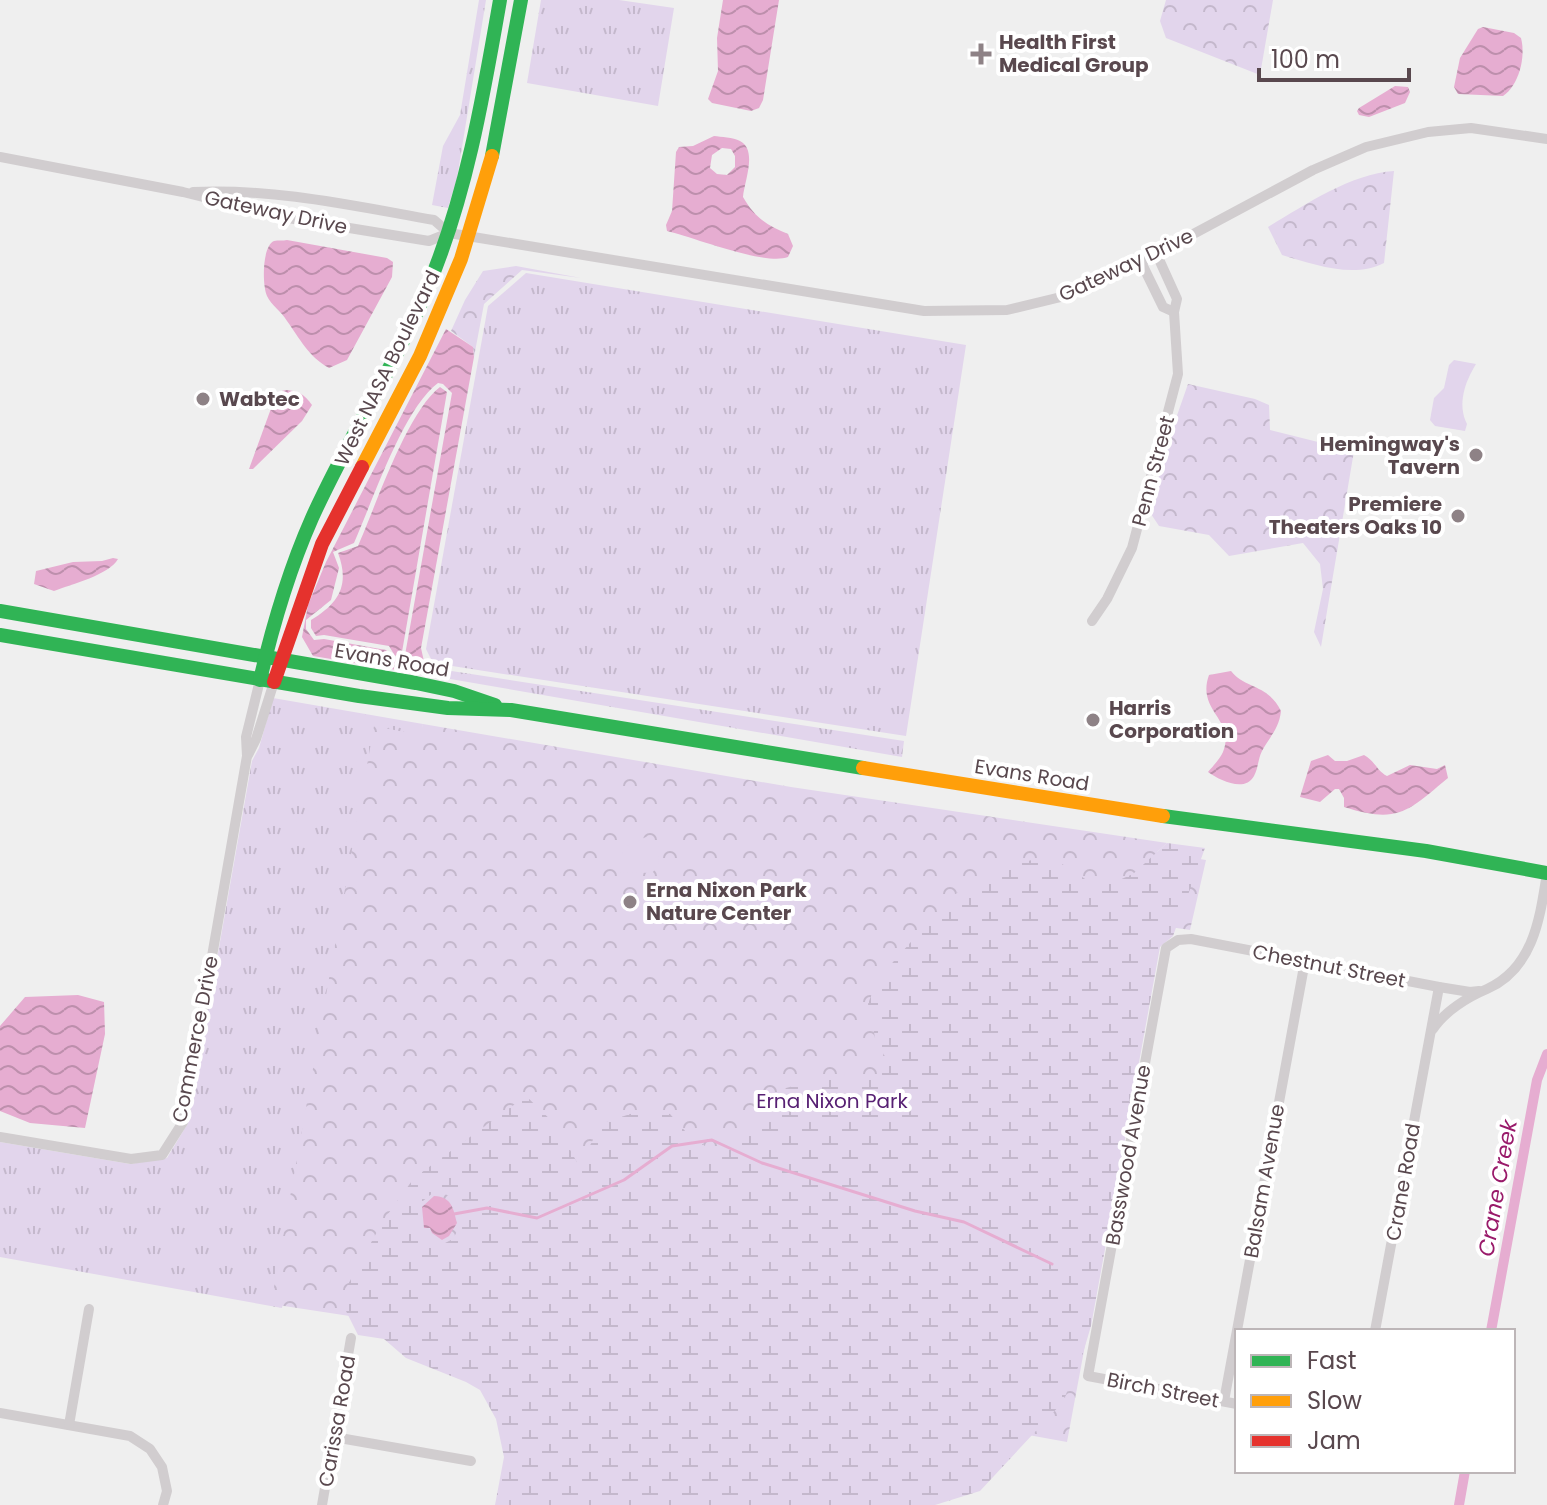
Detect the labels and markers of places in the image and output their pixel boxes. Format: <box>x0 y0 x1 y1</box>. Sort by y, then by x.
place label: Health First Medical Group <box>999 28 1149 79</box>
marker: Health First Medical Group <box>970 43 992 65</box>
place label: Wabtec <box>219 385 300 413</box>
marker: Wabtec <box>194 390 212 408</box>
place label: Hemingway's Tavern <box>1320 430 1460 481</box>
marker: Hemingway's Tavern <box>1467 446 1485 464</box>
place label: Premiere Theaters Oaks 10 <box>1269 490 1442 541</box>
marker: Premiere Theaters Oaks 10 <box>1449 507 1467 525</box>
place label: Harris Corporation <box>1109 694 1234 745</box>
marker: Harris Corporation <box>1084 711 1102 729</box>
place label: Erna Nixon Park Nature Center <box>646 876 807 927</box>
marker: Erna Nixon Park Nature Center <box>621 893 639 911</box>

